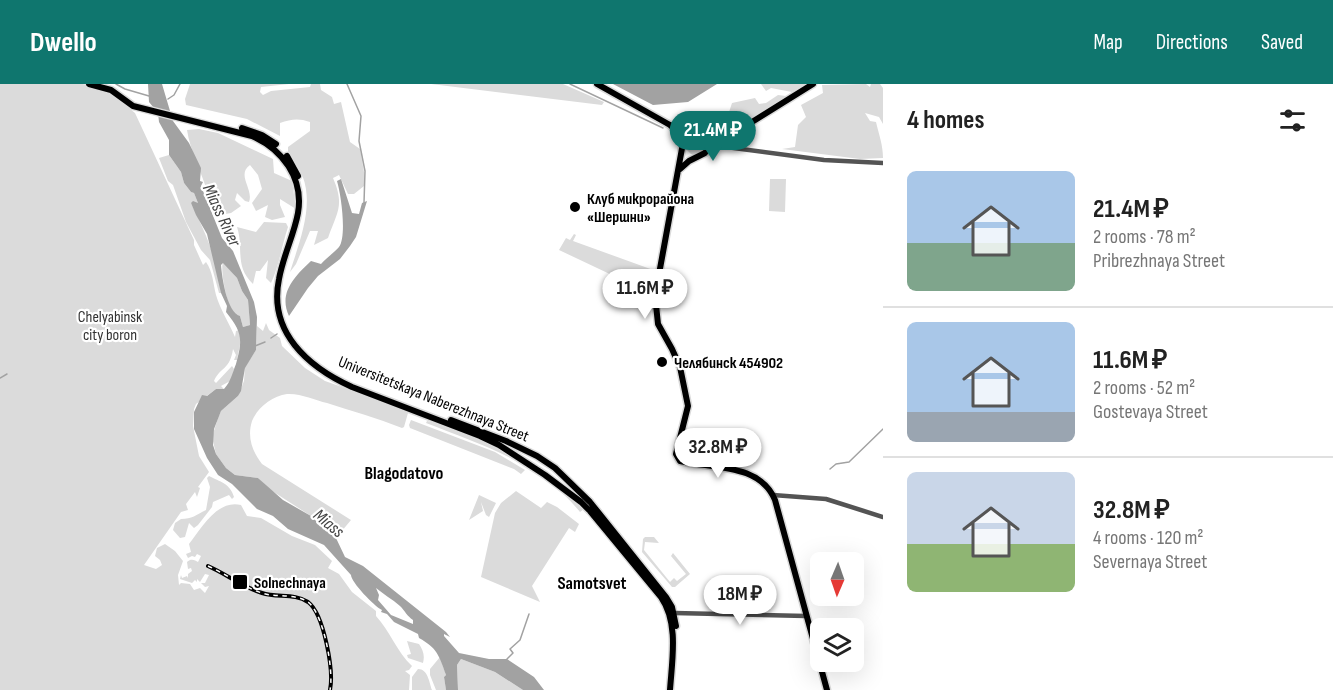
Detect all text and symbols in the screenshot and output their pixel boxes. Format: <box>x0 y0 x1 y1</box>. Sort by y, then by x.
text: Dwello <box>30 26 97 59</box>
text: Map <box>1093 30 1123 55</box>
text: Directions <box>1156 30 1228 55</box>
text: Saved <box>1261 30 1303 55</box>
icon: filters <box>1276 104 1309 137</box>
text: 4 homes <box>907 105 984 136</box>
pin: 21.4M ₽ <box>658 111 768 162</box>
text: 21.4M ₽ <box>684 118 742 142</box>
water label: Miass River <box>198 181 246 251</box>
place label: Клуб микрорайона «Шершни» <box>587 190 694 227</box>
text: 21.4M ₽ <box>1093 194 1169 225</box>
icon: home <box>955 195 1027 267</box>
marker: Клуб микрорайона «Шершни» <box>568 200 582 214</box>
text: 2 rooms · 78 m² <box>1093 225 1196 249</box>
text: Pribrezhnaya Street <box>1093 249 1225 273</box>
pin: 11.6M ₽ <box>590 269 700 320</box>
text: 11.6M ₽ <box>616 276 674 300</box>
park label: Chelyabinsk city boron <box>78 308 142 345</box>
text: 11.6M ₽ <box>1093 345 1167 376</box>
icon: home <box>955 346 1027 418</box>
street label: Universitetskaya Naberezhnaya Street <box>335 352 532 446</box>
place label: Челябинск 454902 <box>674 354 783 373</box>
marker: Челябинск 454902 <box>655 355 669 369</box>
text: 2 rooms · 52 m² <box>1093 376 1195 400</box>
text: Gostevaya Street <box>1093 400 1208 424</box>
pin: 32.8M ₽ <box>663 428 773 479</box>
text: 32.8M ₽ <box>688 435 748 459</box>
district label: Blagodatovo <box>365 463 444 484</box>
text: 32.8M ₽ <box>1093 495 1170 526</box>
icon: home <box>955 496 1027 568</box>
water label: Miass <box>309 505 349 543</box>
text: 4 rooms · 120 m² <box>1093 526 1204 550</box>
text: Severnaya Street <box>1093 550 1207 574</box>
north arrow <box>810 552 864 606</box>
map controls <box>810 552 864 672</box>
marker: Solnechnaya <box>231 573 249 591</box>
district label: Samotsvet <box>557 573 627 594</box>
place label: Solnechnaya <box>254 574 326 593</box>
pin: 18M ₽ <box>698 575 782 626</box>
text: 18M ₽ <box>718 582 762 606</box>
button: layers <box>810 618 864 672</box>

